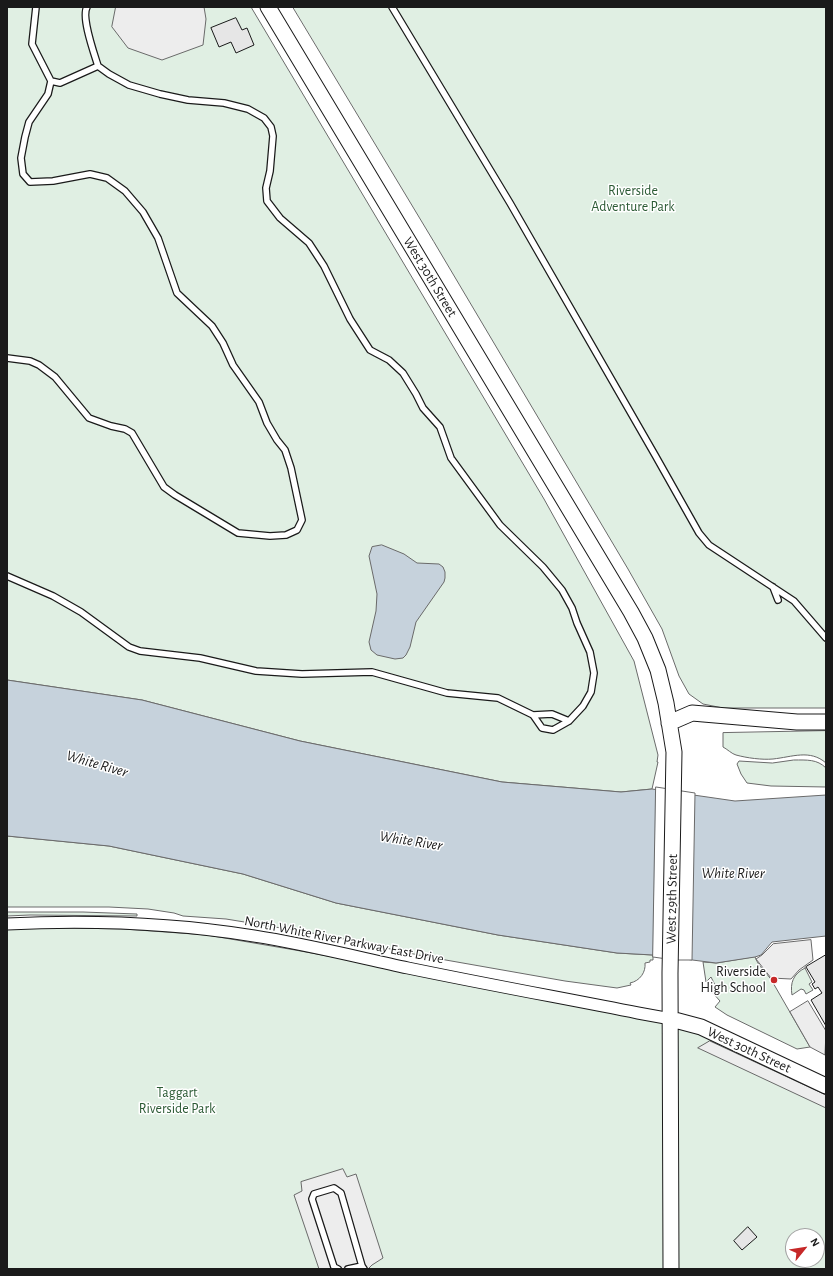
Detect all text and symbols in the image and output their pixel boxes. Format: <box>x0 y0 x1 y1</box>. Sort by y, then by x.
park label: Riverside Adventure Park <box>591 183 675 216</box>
street label: West 30th Street <box>400 234 460 320</box>
water label: White River <box>64 747 130 781</box>
water label: White River <box>378 827 444 855</box>
street label: West 29th Street <box>663 854 681 944</box>
water label: White River <box>701 864 765 882</box>
street label: North White River Parkway East Drive <box>243 912 445 968</box>
place label: Riverside High School <box>700 964 766 996</box>
marker: Riverside High School <box>769 975 779 985</box>
street label: West 30th Street <box>704 1023 794 1077</box>
park label: Taggart Riverside Park <box>139 1085 215 1118</box>
north arrow <box>785 1228 825 1268</box>
text: N <box>808 1236 822 1248</box>

